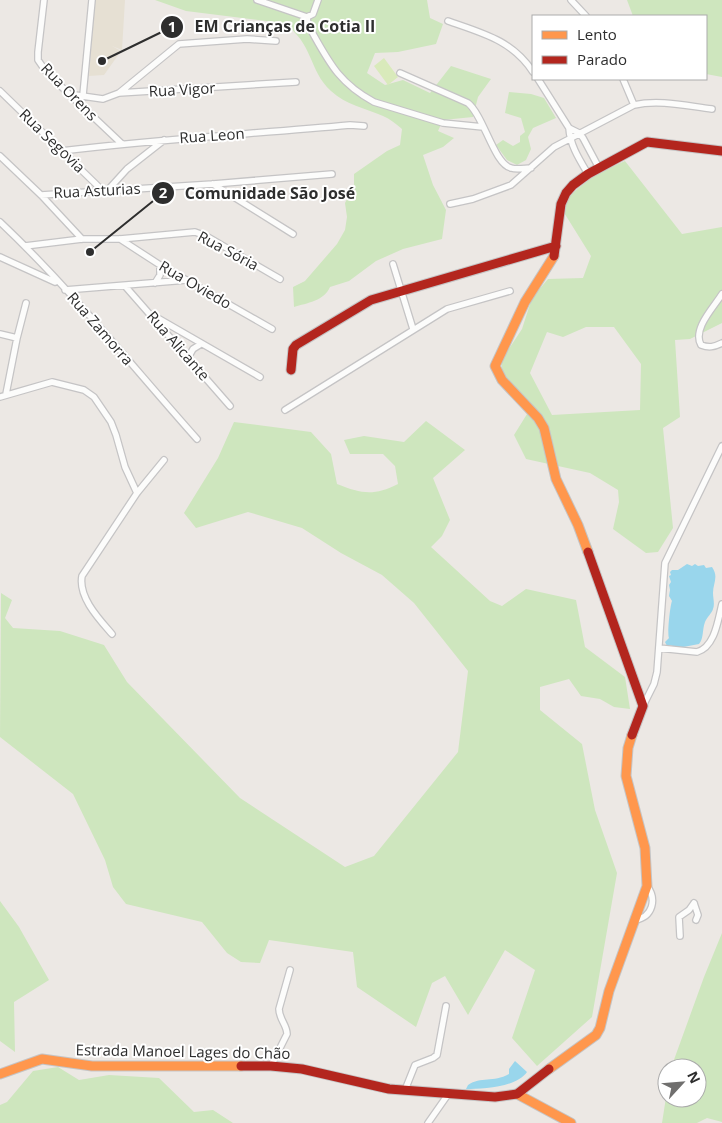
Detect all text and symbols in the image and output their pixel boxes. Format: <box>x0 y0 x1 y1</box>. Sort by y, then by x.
callout: EM Crianças de Cotia II <box>160 11 386 42</box>
text: EM Crianças de Cotia II <box>195 15 375 37</box>
legend <box>532 15 707 80</box>
text: 1 <box>168 16 176 36</box>
text: Lento <box>577 24 617 44</box>
text: Parado <box>577 49 627 69</box>
street label: Rua Orens <box>37 58 102 125</box>
street label: Rua Vigor <box>148 77 216 101</box>
street label: Rua Segovia <box>15 104 90 177</box>
street label: Rua Leon <box>179 123 245 147</box>
street label: Rua Asturias <box>53 178 141 202</box>
callout: Comunidade São José <box>150 178 366 209</box>
text: 2 <box>159 182 168 202</box>
text: Comunidade São José <box>185 182 355 204</box>
street label: Rua Sória <box>195 226 262 274</box>
street label: Rua Oviedo <box>156 255 235 313</box>
street label: Rua Zamorra <box>63 287 138 369</box>
street label: Rua Alicante <box>143 306 215 384</box>
street label: Estrada Manoel Lages do Chão <box>75 1039 291 1063</box>
north arrow <box>657 1058 707 1108</box>
text: N <box>683 1068 705 1086</box>

